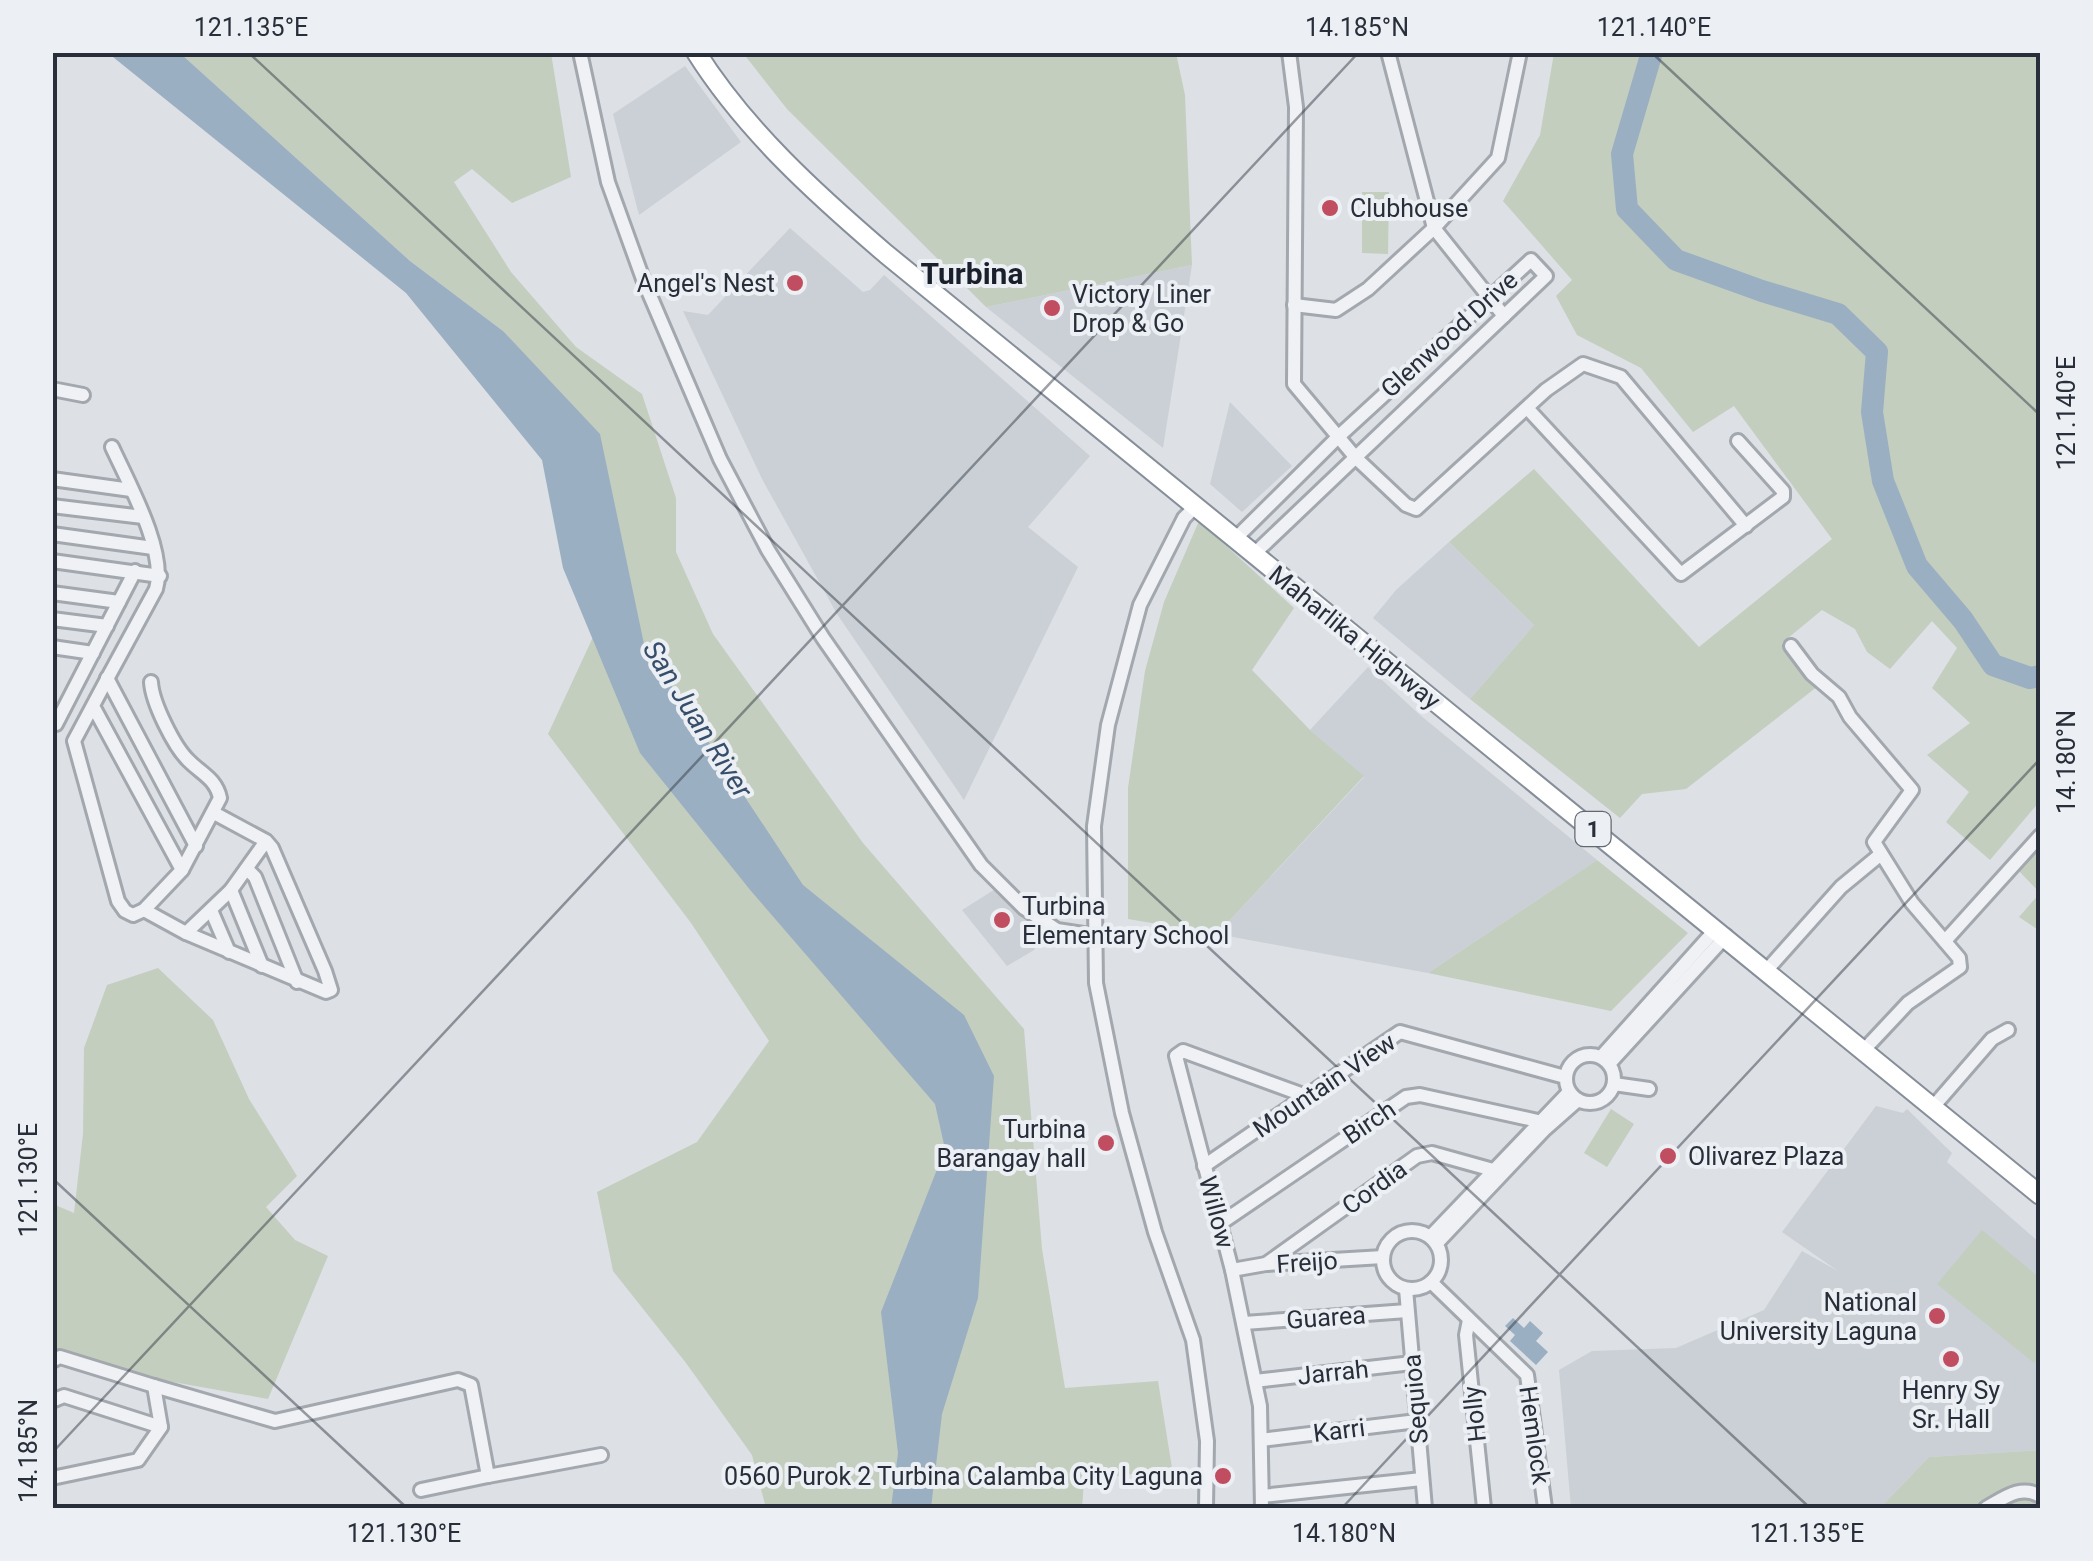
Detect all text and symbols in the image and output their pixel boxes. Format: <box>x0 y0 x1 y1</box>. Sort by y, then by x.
text: 121.135°E <box>194 13 308 42</box>
text: 14.185°N <box>1305 13 1409 42</box>
text: 121.140°E <box>1597 13 1711 42</box>
place label: Clubhouse <box>1350 194 1468 223</box>
marker: Clubhouse <box>1319 197 1341 219</box>
district label: Turbina <box>921 256 1023 291</box>
street label: Glenwood Drive <box>1375 265 1524 403</box>
place label: Angel's Nest <box>637 269 775 298</box>
marker: Angel's Nest <box>784 272 806 294</box>
place label: Victory Liner Drop & Go <box>1072 280 1212 338</box>
marker: Victory Liner Drop & Go <box>1041 297 1063 319</box>
text: 121.140°E <box>2052 356 2081 470</box>
street label: Maharlika Highway <box>1263 560 1446 715</box>
water label: San Juan River <box>636 634 759 805</box>
text: 14.180°N <box>2052 710 2081 814</box>
road number: 1 <box>1576 812 1610 846</box>
place label: Turbina Elementary School <box>1022 892 1229 950</box>
marker: Turbina Elementary School <box>991 909 1013 931</box>
street label: Mountain View <box>1248 1027 1401 1144</box>
street label: Birch <box>1338 1095 1401 1150</box>
place label: Turbina Barangay hall <box>936 1115 1086 1173</box>
text: 121.130°E <box>14 1123 43 1237</box>
marker: Turbina Barangay hall <box>1095 1132 1117 1154</box>
place label: Olivarez Plaza <box>1688 1142 1844 1171</box>
marker: Olivarez Plaza <box>1657 1145 1679 1167</box>
street label: Cordia <box>1336 1154 1412 1220</box>
street label: Willow <box>1193 1173 1240 1252</box>
street label: Freijo <box>1275 1246 1339 1279</box>
place label: National University Laguna <box>1720 1288 1917 1346</box>
street label: Guarea <box>1285 1300 1367 1335</box>
marker: National University Laguna <box>1926 1305 1948 1327</box>
marker: Henry Sy Sr. Hall <box>1940 1348 1962 1370</box>
street label: Sequioa <box>1397 1353 1434 1445</box>
street label: Jarrah <box>1296 1354 1370 1391</box>
place label: Henry Sy Sr. Hall <box>1902 1376 2000 1434</box>
street label: Holly <box>1457 1384 1492 1443</box>
street label: Hemlock <box>1513 1384 1556 1486</box>
text: 14.185°N <box>14 1399 43 1503</box>
street label: Karri <box>1311 1413 1367 1448</box>
place label: 0560 Purok 2 Turbina Calamba City Laguna <box>724 1462 1203 1491</box>
marker: 0560 Purok 2 Turbina Calamba City Laguna <box>1212 1465 1234 1487</box>
text: 121.130°E <box>347 1519 461 1548</box>
text: 14.180°N <box>1292 1519 1396 1548</box>
text: 121.135°E <box>1750 1519 1864 1548</box>

